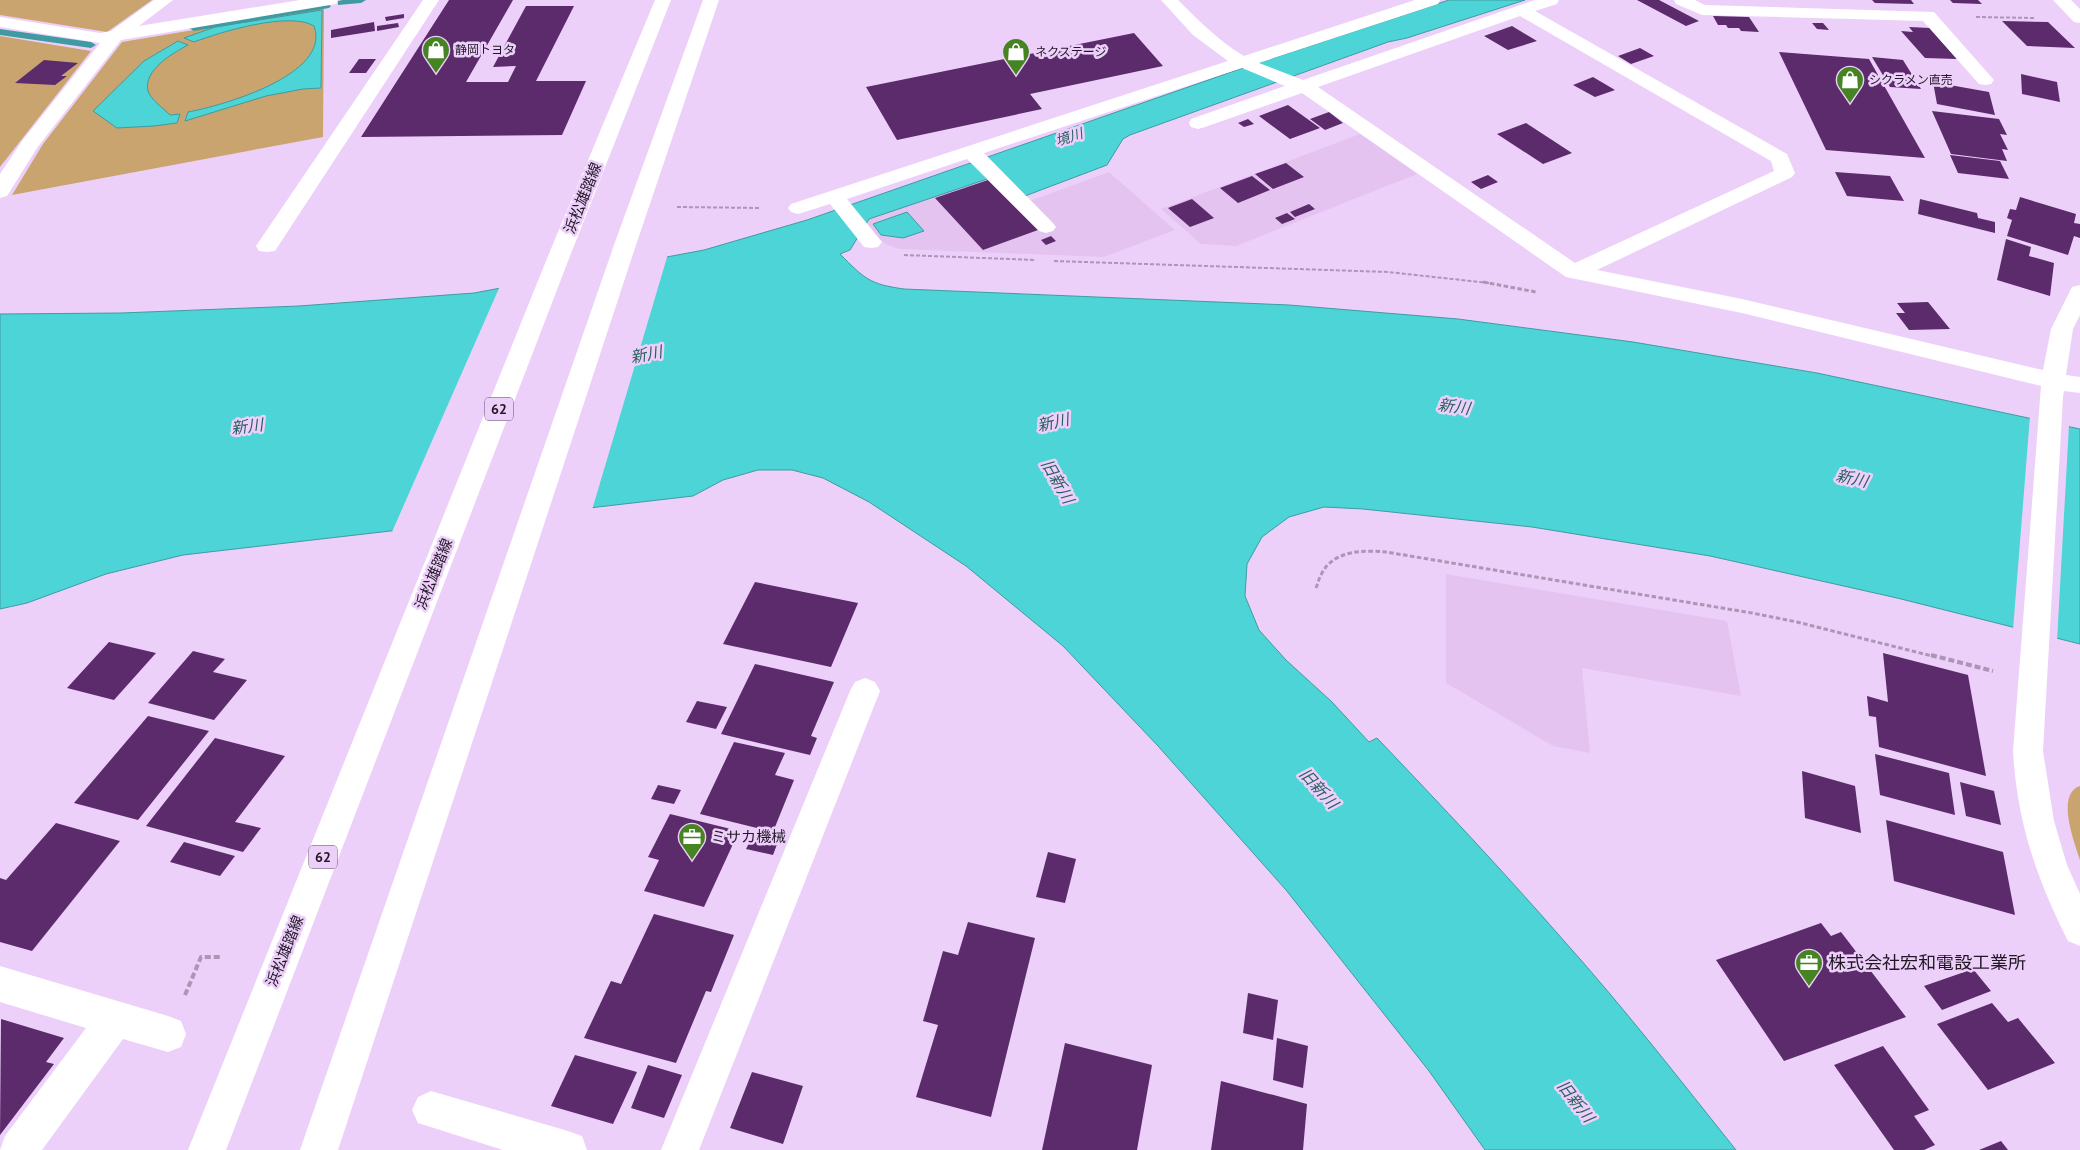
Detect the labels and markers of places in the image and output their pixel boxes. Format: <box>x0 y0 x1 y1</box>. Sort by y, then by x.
shop icon: 静岡トヨタ <box>421 35 451 74</box>
shop icon: ネクステージ <box>1001 37 1031 76</box>
place label: 静岡トヨタ <box>455 42 515 57</box>
place label: ネクステージ <box>1035 44 1106 59</box>
shop icon: シクラメン直売 <box>1835 65 1865 104</box>
place label: シクラメン直売 <box>1869 72 1953 87</box>
office icon: ミサカ機械 <box>677 822 707 861</box>
place label: ミサカ機械 <box>711 827 786 846</box>
office icon: 株式会社宏和電設工業所 <box>1794 948 1824 987</box>
place label: 株式会社宏和電設工業所 <box>1828 951 2026 974</box>

